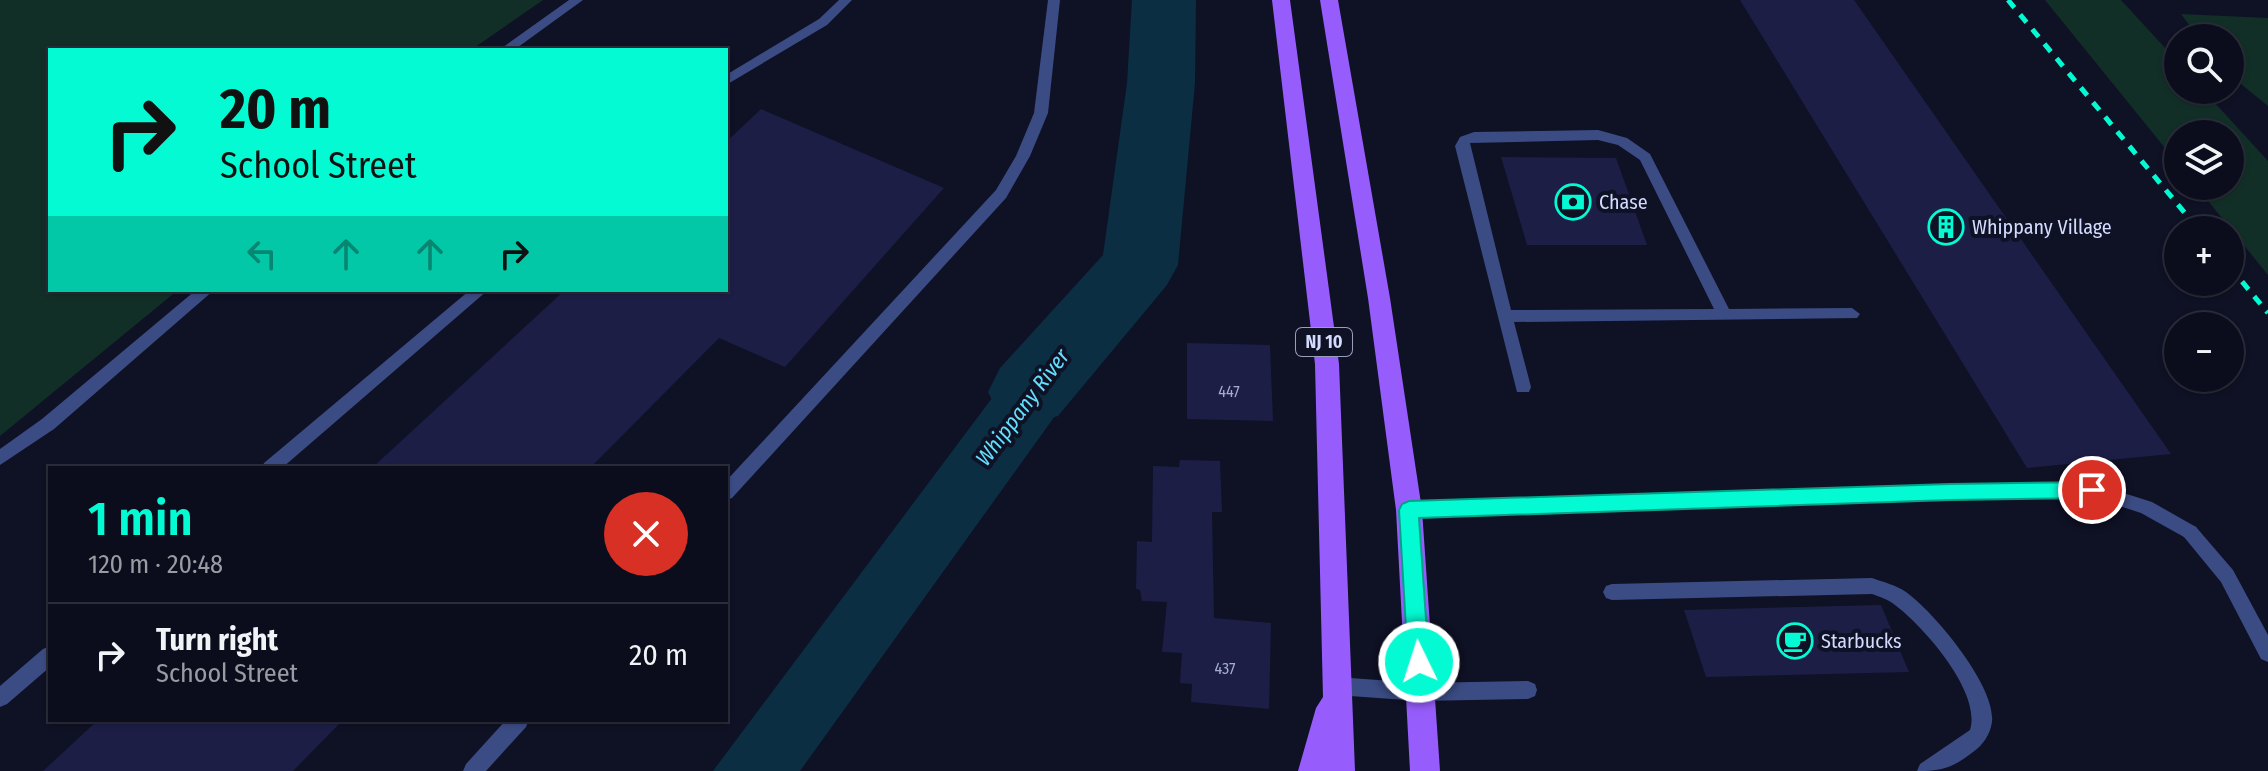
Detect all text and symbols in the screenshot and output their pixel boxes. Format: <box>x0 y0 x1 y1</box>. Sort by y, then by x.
map controls <box>2164 24 2244 392</box>
button: search <box>2164 24 2244 104</box>
text: 20 m <box>220 76 331 143</box>
icon: right <box>88 80 192 184</box>
button: layers <box>2164 120 2244 200</box>
text: School Street <box>220 144 417 188</box>
bank icon: Chase <box>1554 183 1592 221</box>
place label: Chase <box>1599 190 1648 214</box>
building icon: Whippany Village <box>1927 208 1965 246</box>
place label: Whippany Village <box>1972 215 2112 239</box>
button: + <box>2164 216 2244 296</box>
icon: left <box>240 232 284 276</box>
icon: ahead <box>324 232 368 276</box>
icon: ahead <box>408 232 452 276</box>
icon: right <box>492 232 536 276</box>
button: − <box>2164 312 2244 392</box>
road number: NJ 10 <box>1296 328 1352 356</box>
water label: Whippany River <box>970 342 1076 471</box>
house number: 447 <box>1218 382 1240 401</box>
pin <box>2058 456 2126 524</box>
icon: arrive <box>2070 468 2114 512</box>
text: 1 min <box>88 490 193 548</box>
button: close <box>604 492 688 576</box>
text: 120 m · 20:48 <box>88 549 223 580</box>
position arrow <box>1377 620 1461 704</box>
text: Turn right <box>156 622 278 658</box>
cafe icon: Starbucks <box>1776 622 1814 660</box>
place label: Starbucks <box>1821 629 1902 653</box>
icon: right <box>88 633 132 677</box>
text: 20 m <box>629 637 688 673</box>
text: School Street <box>156 658 298 689</box>
house number: 437 <box>1214 659 1236 678</box>

